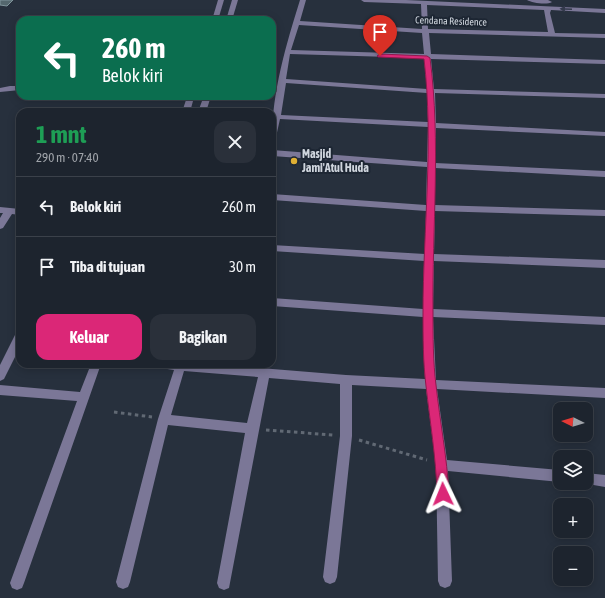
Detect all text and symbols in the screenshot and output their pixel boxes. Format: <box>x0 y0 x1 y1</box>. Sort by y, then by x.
one-way arrow <box>560 6 572 13</box>
street label: Cendana Residence <box>415 14 488 28</box>
pin <box>363 15 397 56</box>
icon: arrive <box>369 21 391 43</box>
icon: left <box>36 32 88 84</box>
text: 260 m <box>102 32 165 64</box>
text: Belok kiri <box>102 65 163 86</box>
text: 1 mnt <box>36 121 86 148</box>
button: close <box>214 121 256 163</box>
place label: Masjid Jami'Atul Huda <box>301 147 369 175</box>
text: 290 m · 07:40 <box>36 150 99 165</box>
marker: Masjid Jami'Atul Huda <box>289 156 299 166</box>
icon: left <box>36 196 58 218</box>
text: Belok kiri <box>70 198 121 215</box>
text: 260 m <box>222 198 256 215</box>
icon: arrive <box>36 256 58 278</box>
text: Tiba di tujuan <box>70 258 145 275</box>
text: 30 m <box>229 258 256 275</box>
button: Keluar <box>36 314 142 360</box>
button: Bagikan <box>150 314 256 360</box>
north arrow <box>553 402 593 442</box>
map controls <box>553 402 593 586</box>
button: layers <box>553 450 593 490</box>
position arrow <box>422 473 464 515</box>
button: + <box>553 498 593 538</box>
button: − <box>553 546 593 586</box>

